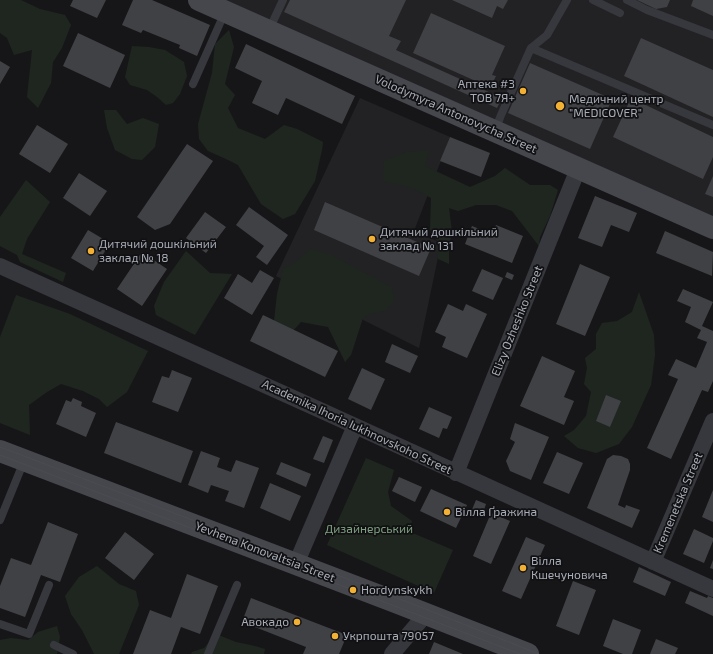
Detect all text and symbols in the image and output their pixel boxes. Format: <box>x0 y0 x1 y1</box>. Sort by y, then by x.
street label: Volodymyra Antonovycha Street <box>373 72 539 156</box>
place label: Аптека #3 ТОВ 7Я+ <box>458 77 515 105</box>
marker: Аптека #3 ТОВ 7Я+ <box>518 86 528 96</box>
place label: Медичний центр "MEDICOVER" <box>569 92 664 120</box>
marker: Медичний центр "MEDICOVER" <box>554 100 566 112</box>
place label: Дитячий дошкільний заклад № 131 <box>380 225 498 253</box>
marker: Дитячий дошкільний заклад № 131 <box>367 234 377 244</box>
place label: Дитячий дошкільний заклад № 18 <box>99 237 217 265</box>
marker: Дитячий дошкільний заклад № 18 <box>86 246 96 256</box>
street label: Elizy Ozheshko Street <box>488 264 546 378</box>
street label: Academika Ihoria Iukhnovskoho Street <box>260 377 454 477</box>
street label: Kremenetska Street <box>650 451 706 555</box>
place label: Вілла Ґражина <box>455 505 537 519</box>
marker: Вілла Ґражина <box>442 507 452 517</box>
street label: Yevhena Konovaltsia Street <box>193 519 337 585</box>
park label: Дизайнерський <box>325 522 413 536</box>
place label: Вілла Кшечуновича <box>531 554 608 582</box>
marker: Вілла Кшечуновича <box>518 563 528 573</box>
place label: Hordynskykh <box>361 583 432 597</box>
marker: Hordynskykh <box>348 585 358 595</box>
place label: Авокадо <box>241 615 289 629</box>
marker: Авокадо <box>292 617 302 627</box>
place label: Укрпошта 79057 <box>343 629 434 643</box>
marker: Укрпошта 79057 <box>330 631 340 641</box>

